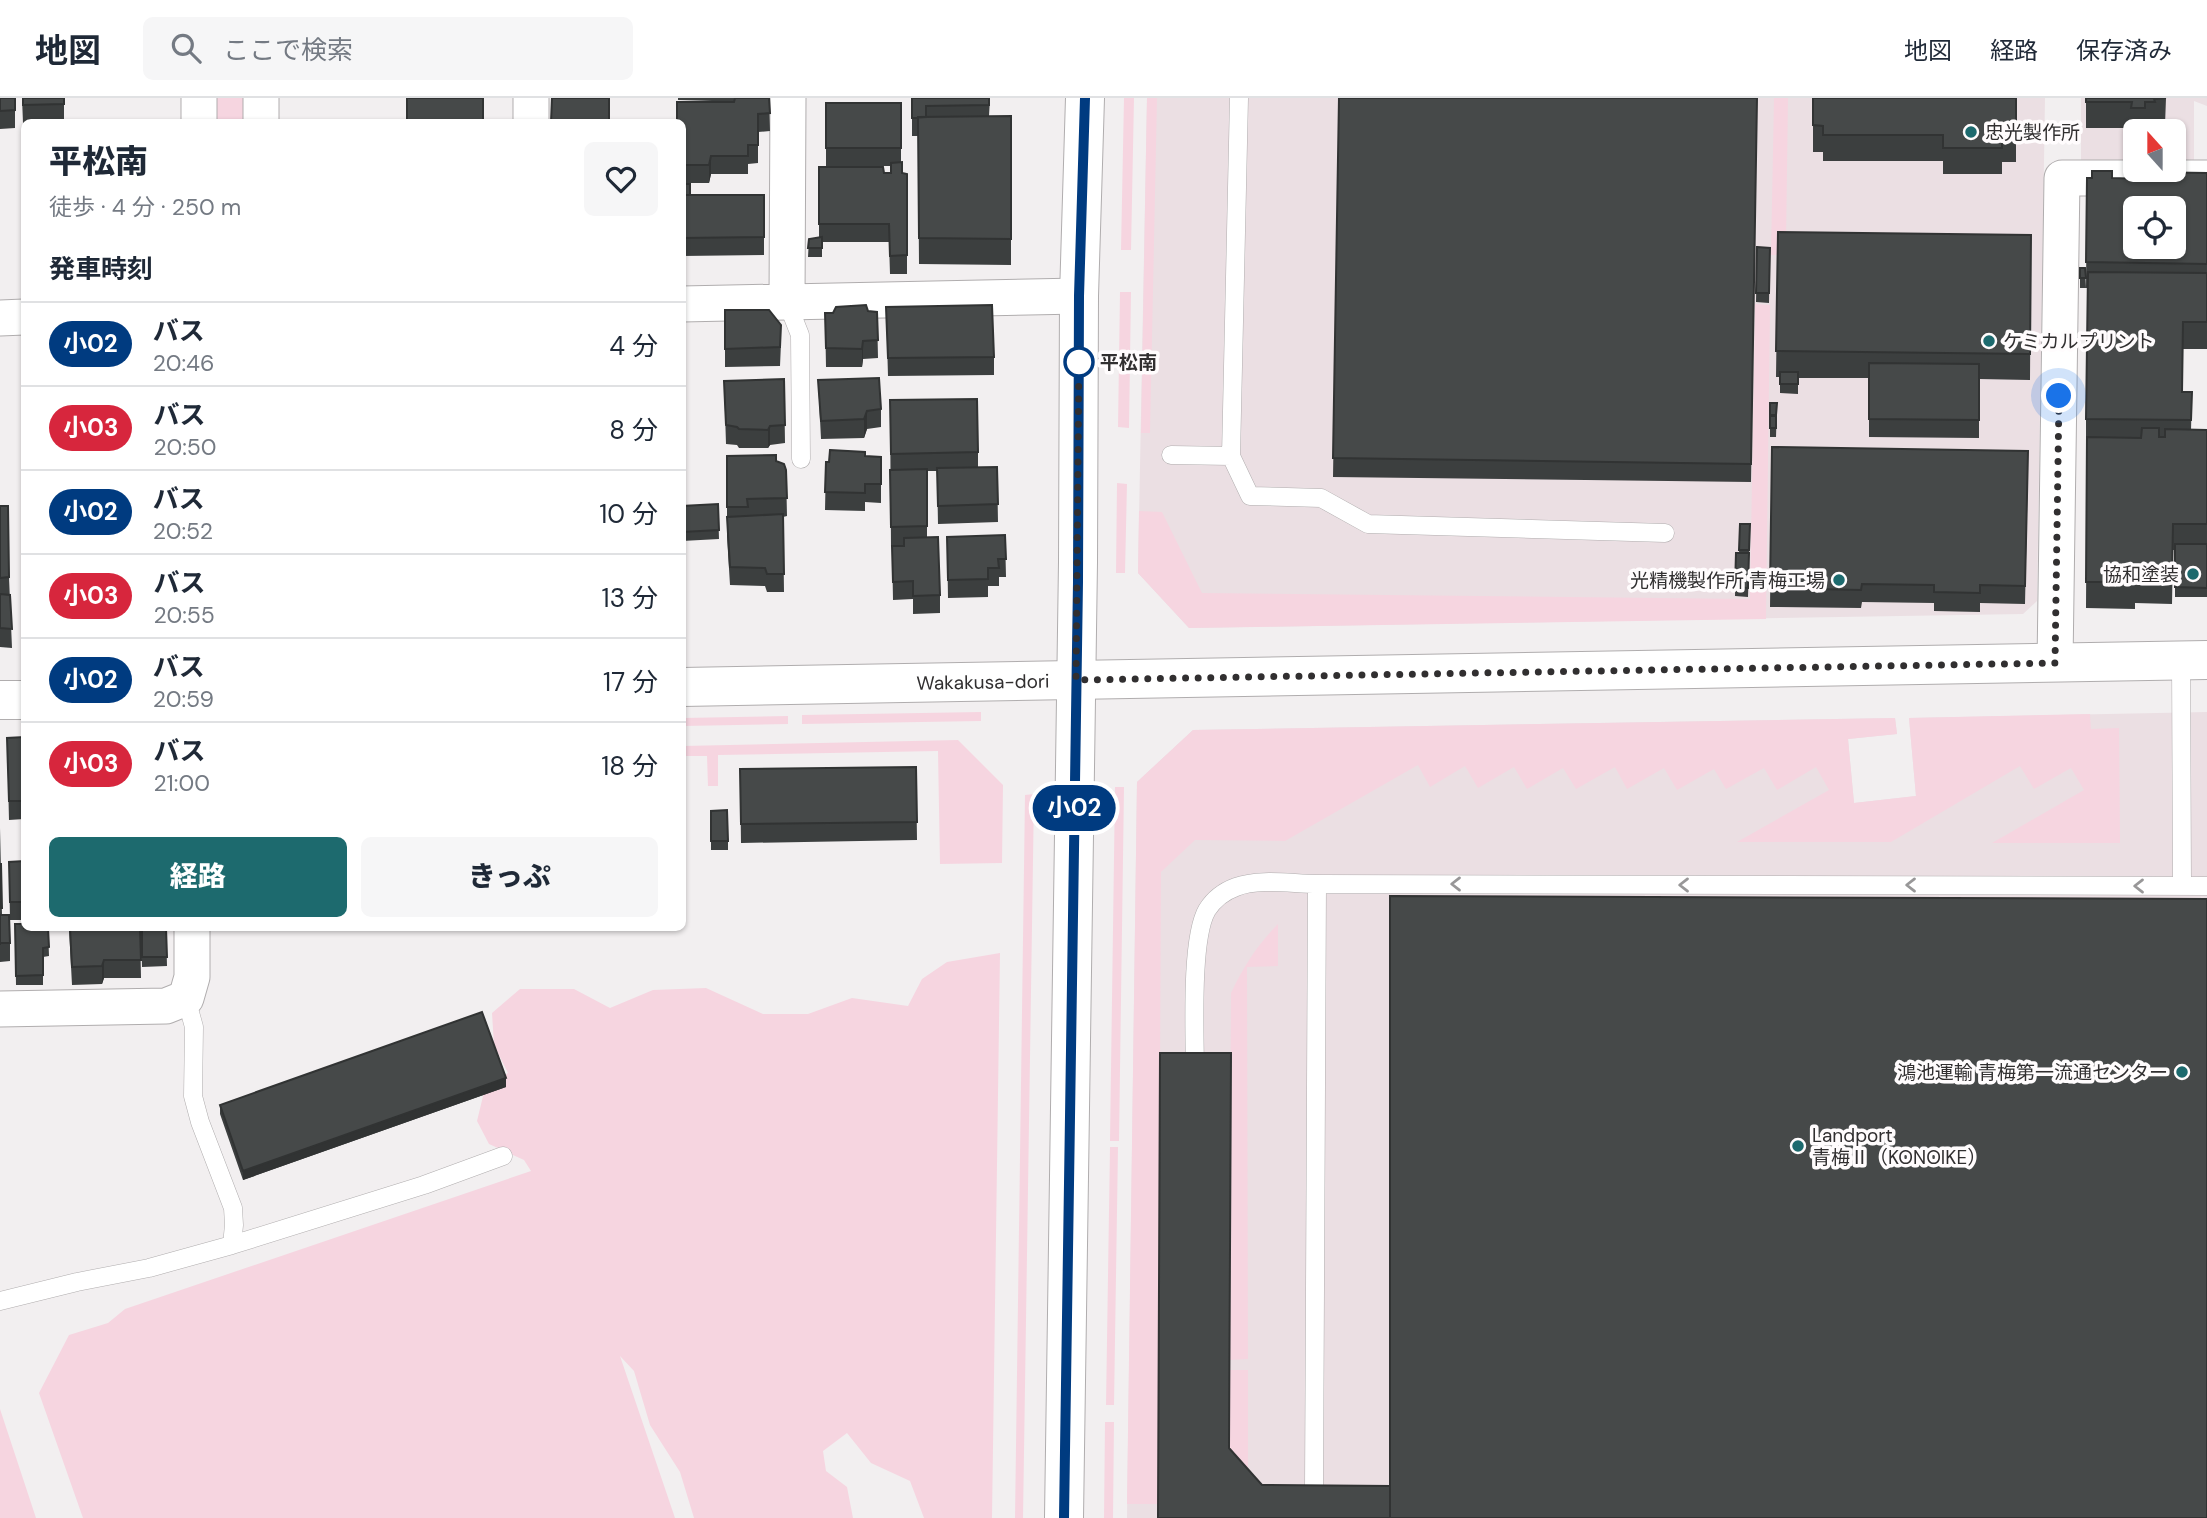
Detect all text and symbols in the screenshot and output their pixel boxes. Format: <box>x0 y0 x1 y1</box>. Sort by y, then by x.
search box <box>143 17 633 80</box>
text: 地図 <box>35 29 101 72</box>
icon: search <box>167 29 205 67</box>
text: ここで検索 <box>223 33 353 67</box>
text: 地図 <box>1904 35 1952 66</box>
text: 経路 <box>1990 35 2038 66</box>
text: 保存済み <box>2076 35 2172 66</box>
north arrow <box>2123 119 2186 182</box>
map controls <box>2123 119 2186 259</box>
place label: 忠光製作所 <box>1985 120 2080 145</box>
marker: 忠光製作所 <box>1963 124 1979 140</box>
text: 平松南 <box>49 140 148 183</box>
button: heart <box>584 142 658 216</box>
text: 徒歩 · 4 分 · 250 m <box>49 192 241 222</box>
button: locate <box>2123 196 2186 259</box>
text: 発車時刻 <box>49 252 153 286</box>
text: バス <box>153 314 205 348</box>
text: 小02 <box>63 328 118 359</box>
text: 4 分 <box>609 329 658 363</box>
place label: ケミカルプリント <box>2003 329 2154 354</box>
marker: ケミカルプリント <box>1981 333 1997 349</box>
marker: 平松南 <box>1064 347 1094 377</box>
text: 20:46 <box>153 348 214 378</box>
place label: 平松南 <box>1100 350 1157 375</box>
your location <box>2041 378 2076 413</box>
text: バス <box>153 398 205 432</box>
text: 小03 <box>63 412 118 443</box>
text: 8 分 <box>609 413 658 447</box>
text: 20:50 <box>153 432 217 462</box>
text: バス <box>153 482 205 516</box>
text: 小02 <box>63 496 118 527</box>
text: 10 分 <box>599 497 658 531</box>
text: 20:52 <box>153 516 213 546</box>
place label: 協和塗装 <box>2103 562 2179 587</box>
text: バス <box>153 566 205 600</box>
marker: 協和塗装 <box>2185 566 2201 582</box>
place label: 光精機製作所 青梅工場 <box>1630 568 1825 593</box>
marker: 光精機製作所 青梅工場 <box>1831 572 1847 588</box>
text: 小03 <box>63 580 118 611</box>
text: 13 分 <box>602 581 658 615</box>
text: 20:55 <box>153 600 215 630</box>
text: バス <box>153 650 205 684</box>
text: 小02 <box>63 664 118 695</box>
text: 17 分 <box>603 665 658 699</box>
street label: Wakakusa-dori <box>916 668 1050 696</box>
text: 20:59 <box>153 684 214 714</box>
text: バス <box>153 734 205 768</box>
text: 小03 <box>63 748 118 779</box>
text: 18 分 <box>601 749 658 783</box>
text: 21:00 <box>153 768 210 798</box>
line badge: 小02 <box>1034 785 1114 831</box>
text: 小02 <box>1047 792 1101 823</box>
button: 経路 <box>49 837 347 917</box>
button: きっぷ <box>361 837 658 917</box>
one-way arrow <box>1451 876 1461 892</box>
one-way arrow <box>1678 877 1689 893</box>
one-way arrow <box>1906 877 1916 893</box>
one-way arrow <box>2133 878 2144 894</box>
place label: 鴻池運輸 青梅第一流通センター <box>1897 1060 2168 1085</box>
marker: 鴻池運輸 青梅第一流通センター <box>2174 1064 2190 1080</box>
place label: Landport 青梅Ⅱ（KONOIKE） <box>1812 1123 1986 1170</box>
marker: Landport 青梅Ⅱ（KONOIKE） <box>1790 1138 1806 1154</box>

